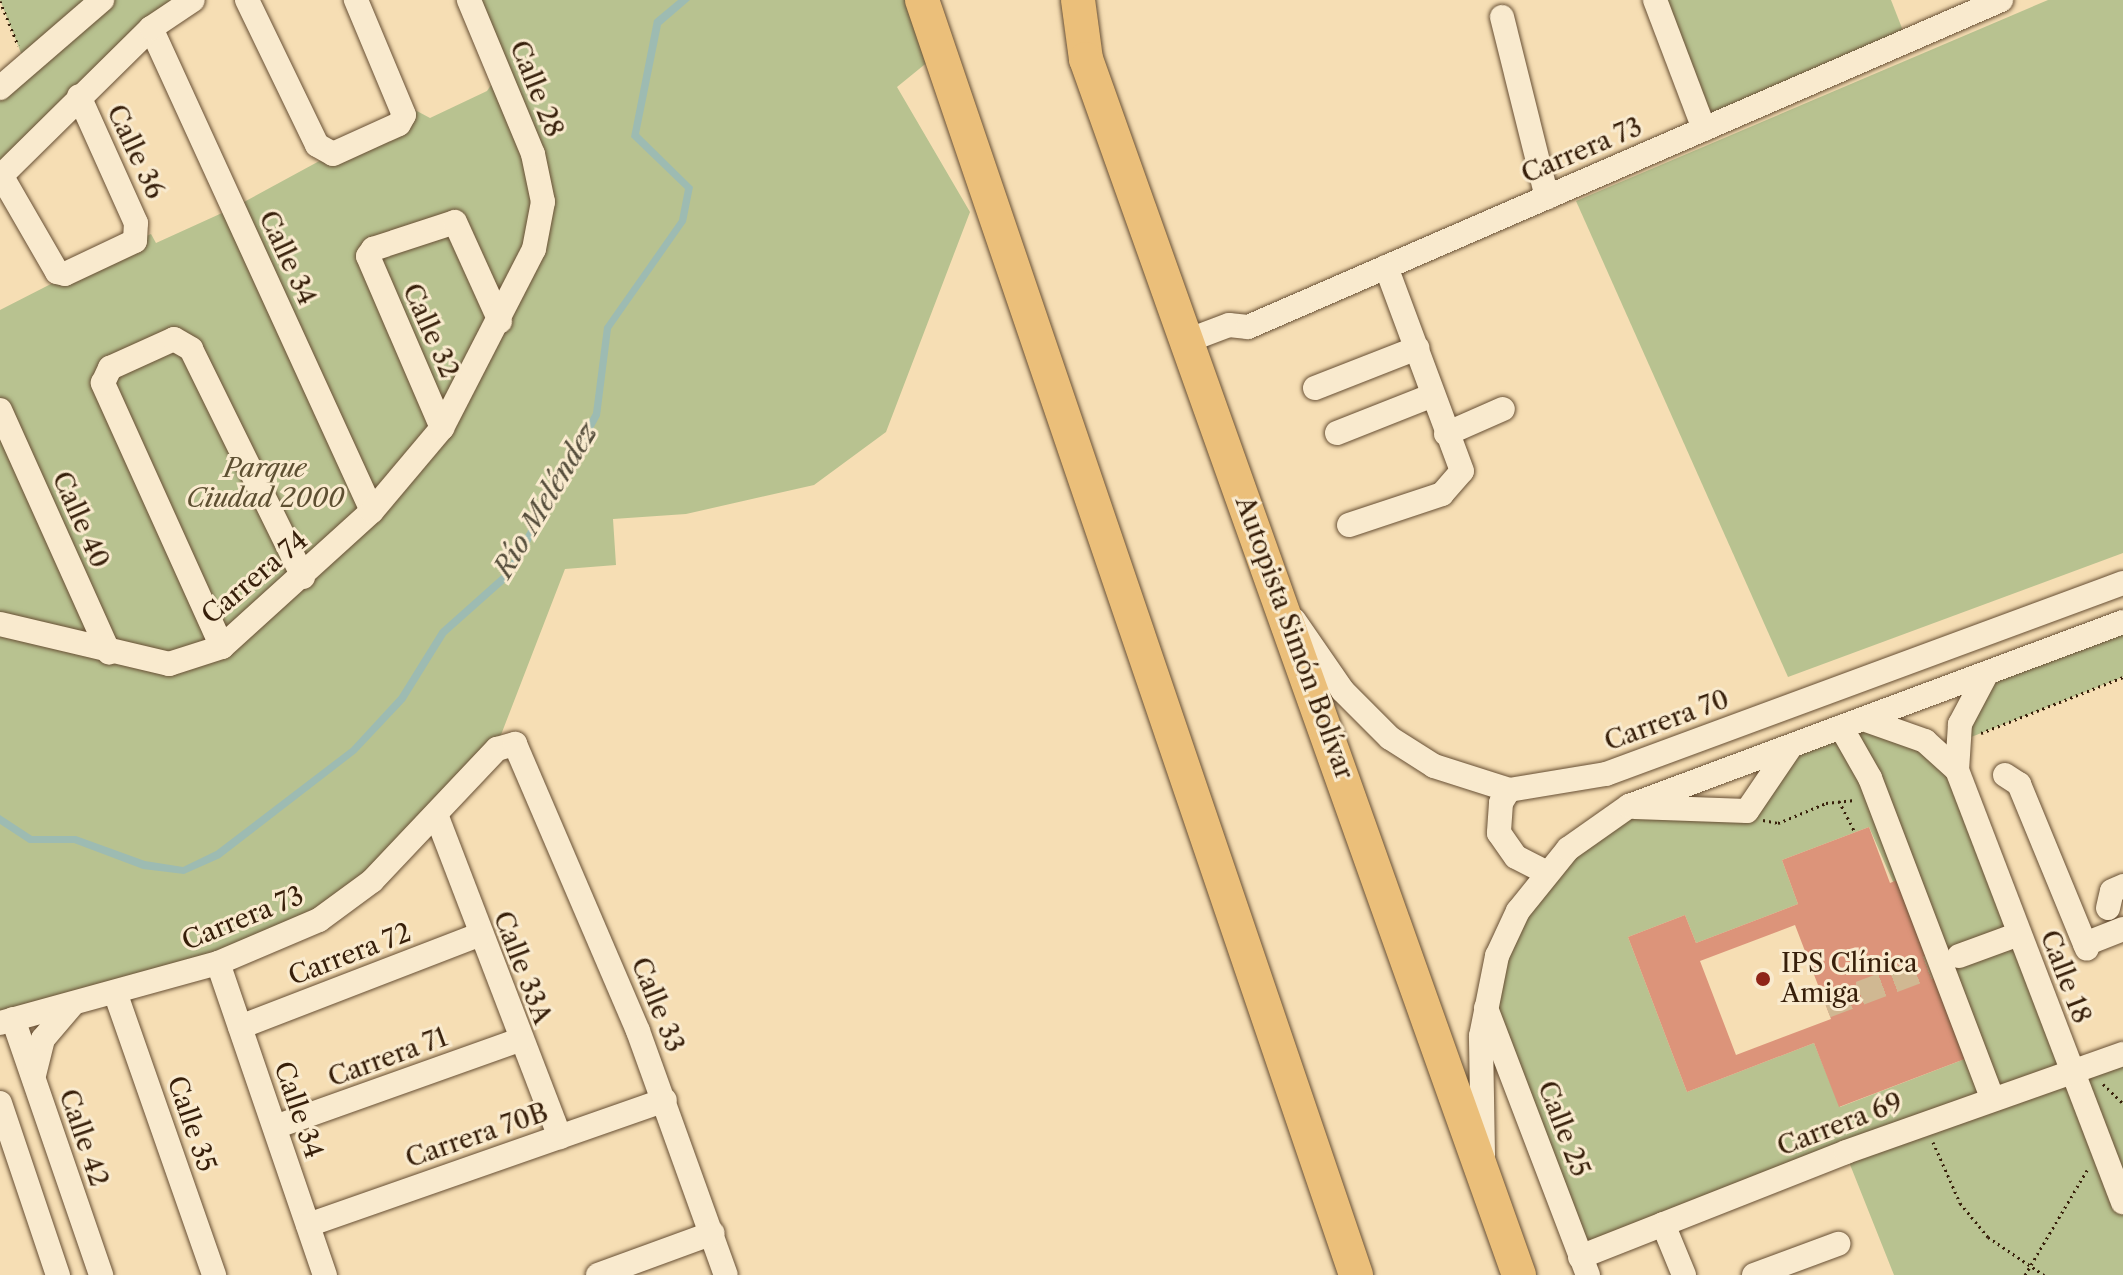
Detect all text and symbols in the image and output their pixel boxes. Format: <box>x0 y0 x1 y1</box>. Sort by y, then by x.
street label: Calle 28 <box>503 36 569 142</box>
street label: Calle 36 <box>100 100 170 204</box>
street label: Carrera 73 <box>1517 112 1647 190</box>
street label: Calle 34 <box>252 206 322 310</box>
street label: Calle 32 <box>395 279 465 383</box>
water label: Río Meléndez <box>486 417 604 583</box>
park label: Parque Ciudad 2000 <box>186 453 344 514</box>
street label: Calle 40 <box>45 467 115 573</box>
street label: Autopista Simón Bolívar <box>1228 492 1360 784</box>
street label: Carrera 74 <box>196 525 314 631</box>
street label: Carrera 70 <box>1600 684 1734 758</box>
street label: Carrera 73 <box>178 880 308 958</box>
street label: Calle 33A <box>486 907 558 1029</box>
street label: Carrera 72 <box>284 917 416 993</box>
street label: Calle 18 <box>2033 926 2097 1028</box>
place label: IPS Clínica Amiga <box>1781 948 1918 1010</box>
street label: Calle 33 <box>624 953 690 1057</box>
marker: IPS Clínica Amiga <box>1752 968 1774 990</box>
street label: Carrera 71 <box>324 1022 452 1094</box>
street label: Calle 34 <box>267 1058 329 1162</box>
street label: Calle 35 <box>160 1072 222 1176</box>
street label: Calle 25 <box>1531 1077 1595 1181</box>
street label: Calle 42 <box>52 1085 114 1191</box>
street label: Carrera 69 <box>1773 1087 1907 1163</box>
street label: Carrera 70B <box>402 1097 552 1175</box>

